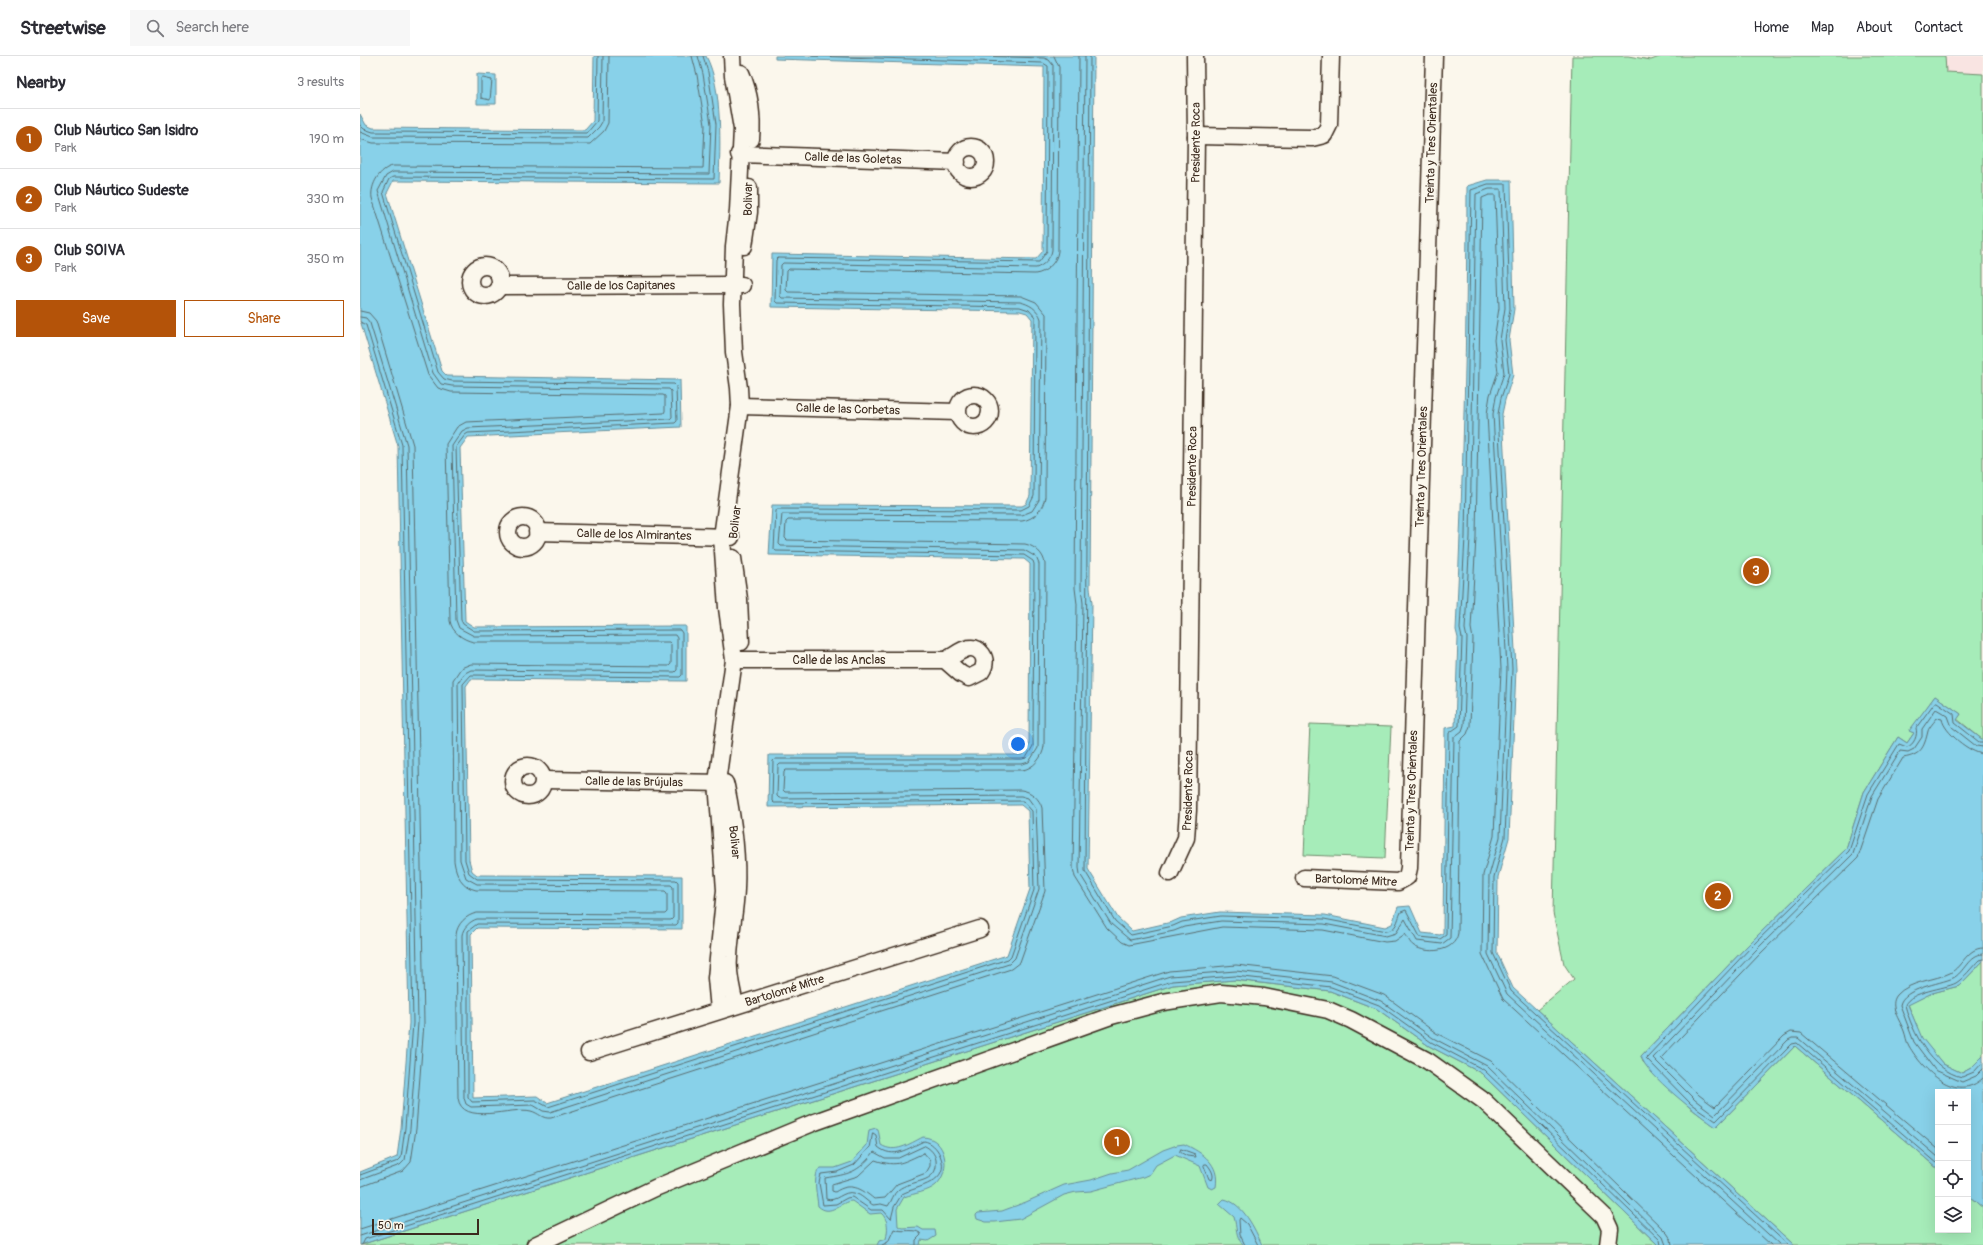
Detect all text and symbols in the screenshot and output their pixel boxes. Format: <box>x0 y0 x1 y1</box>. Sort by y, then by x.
search box <box>130 10 410 46</box>
text: Streetwise <box>20 16 106 40</box>
icon: search <box>144 17 166 39</box>
text: Search here <box>176 18 249 37</box>
text: Home <box>1754 19 1789 36</box>
text: Map <box>1811 19 1834 36</box>
text: About <box>1856 19 1892 36</box>
text: Contact <box>1914 19 1963 36</box>
text: Nearby <box>16 72 65 93</box>
text: 3 results <box>297 74 344 90</box>
street label: Treinta y Tres Orientales <box>1422 82 1441 204</box>
street label: Presidente Roca <box>1188 102 1204 183</box>
text: Club Náutico San Isidro <box>54 121 198 140</box>
text: 1 <box>26 131 32 147</box>
text: 190 m <box>309 131 344 147</box>
text: Park <box>54 140 77 156</box>
street label: Calle de las Goletas <box>804 149 902 168</box>
text: Club Náutico Sudeste <box>54 181 189 200</box>
street label: Bolivar <box>741 181 756 216</box>
text: 2 <box>25 191 33 207</box>
text: 330 m <box>306 191 344 207</box>
text: Park <box>54 200 77 216</box>
text: Club SOIVA <box>54 241 125 260</box>
text: 3 <box>25 251 33 267</box>
text: 350 m <box>306 251 344 267</box>
text: Park <box>54 260 77 276</box>
street label: Calle de los Capitanes <box>567 278 676 294</box>
button: Save <box>16 300 176 337</box>
button: Share <box>184 300 344 337</box>
street label: Calle de las Corbetas <box>796 401 901 418</box>
street label: Treinta y Tres Orientales <box>1412 405 1431 528</box>
street label: Presidente Roca <box>1185 426 1201 507</box>
street label: Bolivar <box>726 504 745 540</box>
street label: Calle de los Almirantes <box>576 526 692 544</box>
pin: 3 <box>1743 556 1769 586</box>
street label: Calle de las Anclas <box>793 653 886 668</box>
street label: Treinta y Tres Orientales <box>1403 729 1421 851</box>
your location <box>1008 734 1028 754</box>
street label: Presidente Roca <box>1180 750 1197 831</box>
street label: Calle de las Brújulas <box>585 774 684 790</box>
street label: Bolivar <box>725 825 743 860</box>
street label: Bartolomé Mitre <box>1315 871 1397 890</box>
pin: 2 <box>1705 881 1731 911</box>
street label: Bartolomé Mitre <box>743 971 826 1010</box>
map controls <box>1935 1089 1971 1233</box>
button: + <box>1935 1089 1971 1125</box>
button: − <box>1935 1125 1971 1161</box>
pin: 1 <box>1104 1127 1130 1157</box>
button: locate <box>1935 1161 1971 1197</box>
button: layers <box>1935 1197 1971 1233</box>
scale bar <box>372 1217 479 1236</box>
text: 50 m <box>378 1219 404 1232</box>

